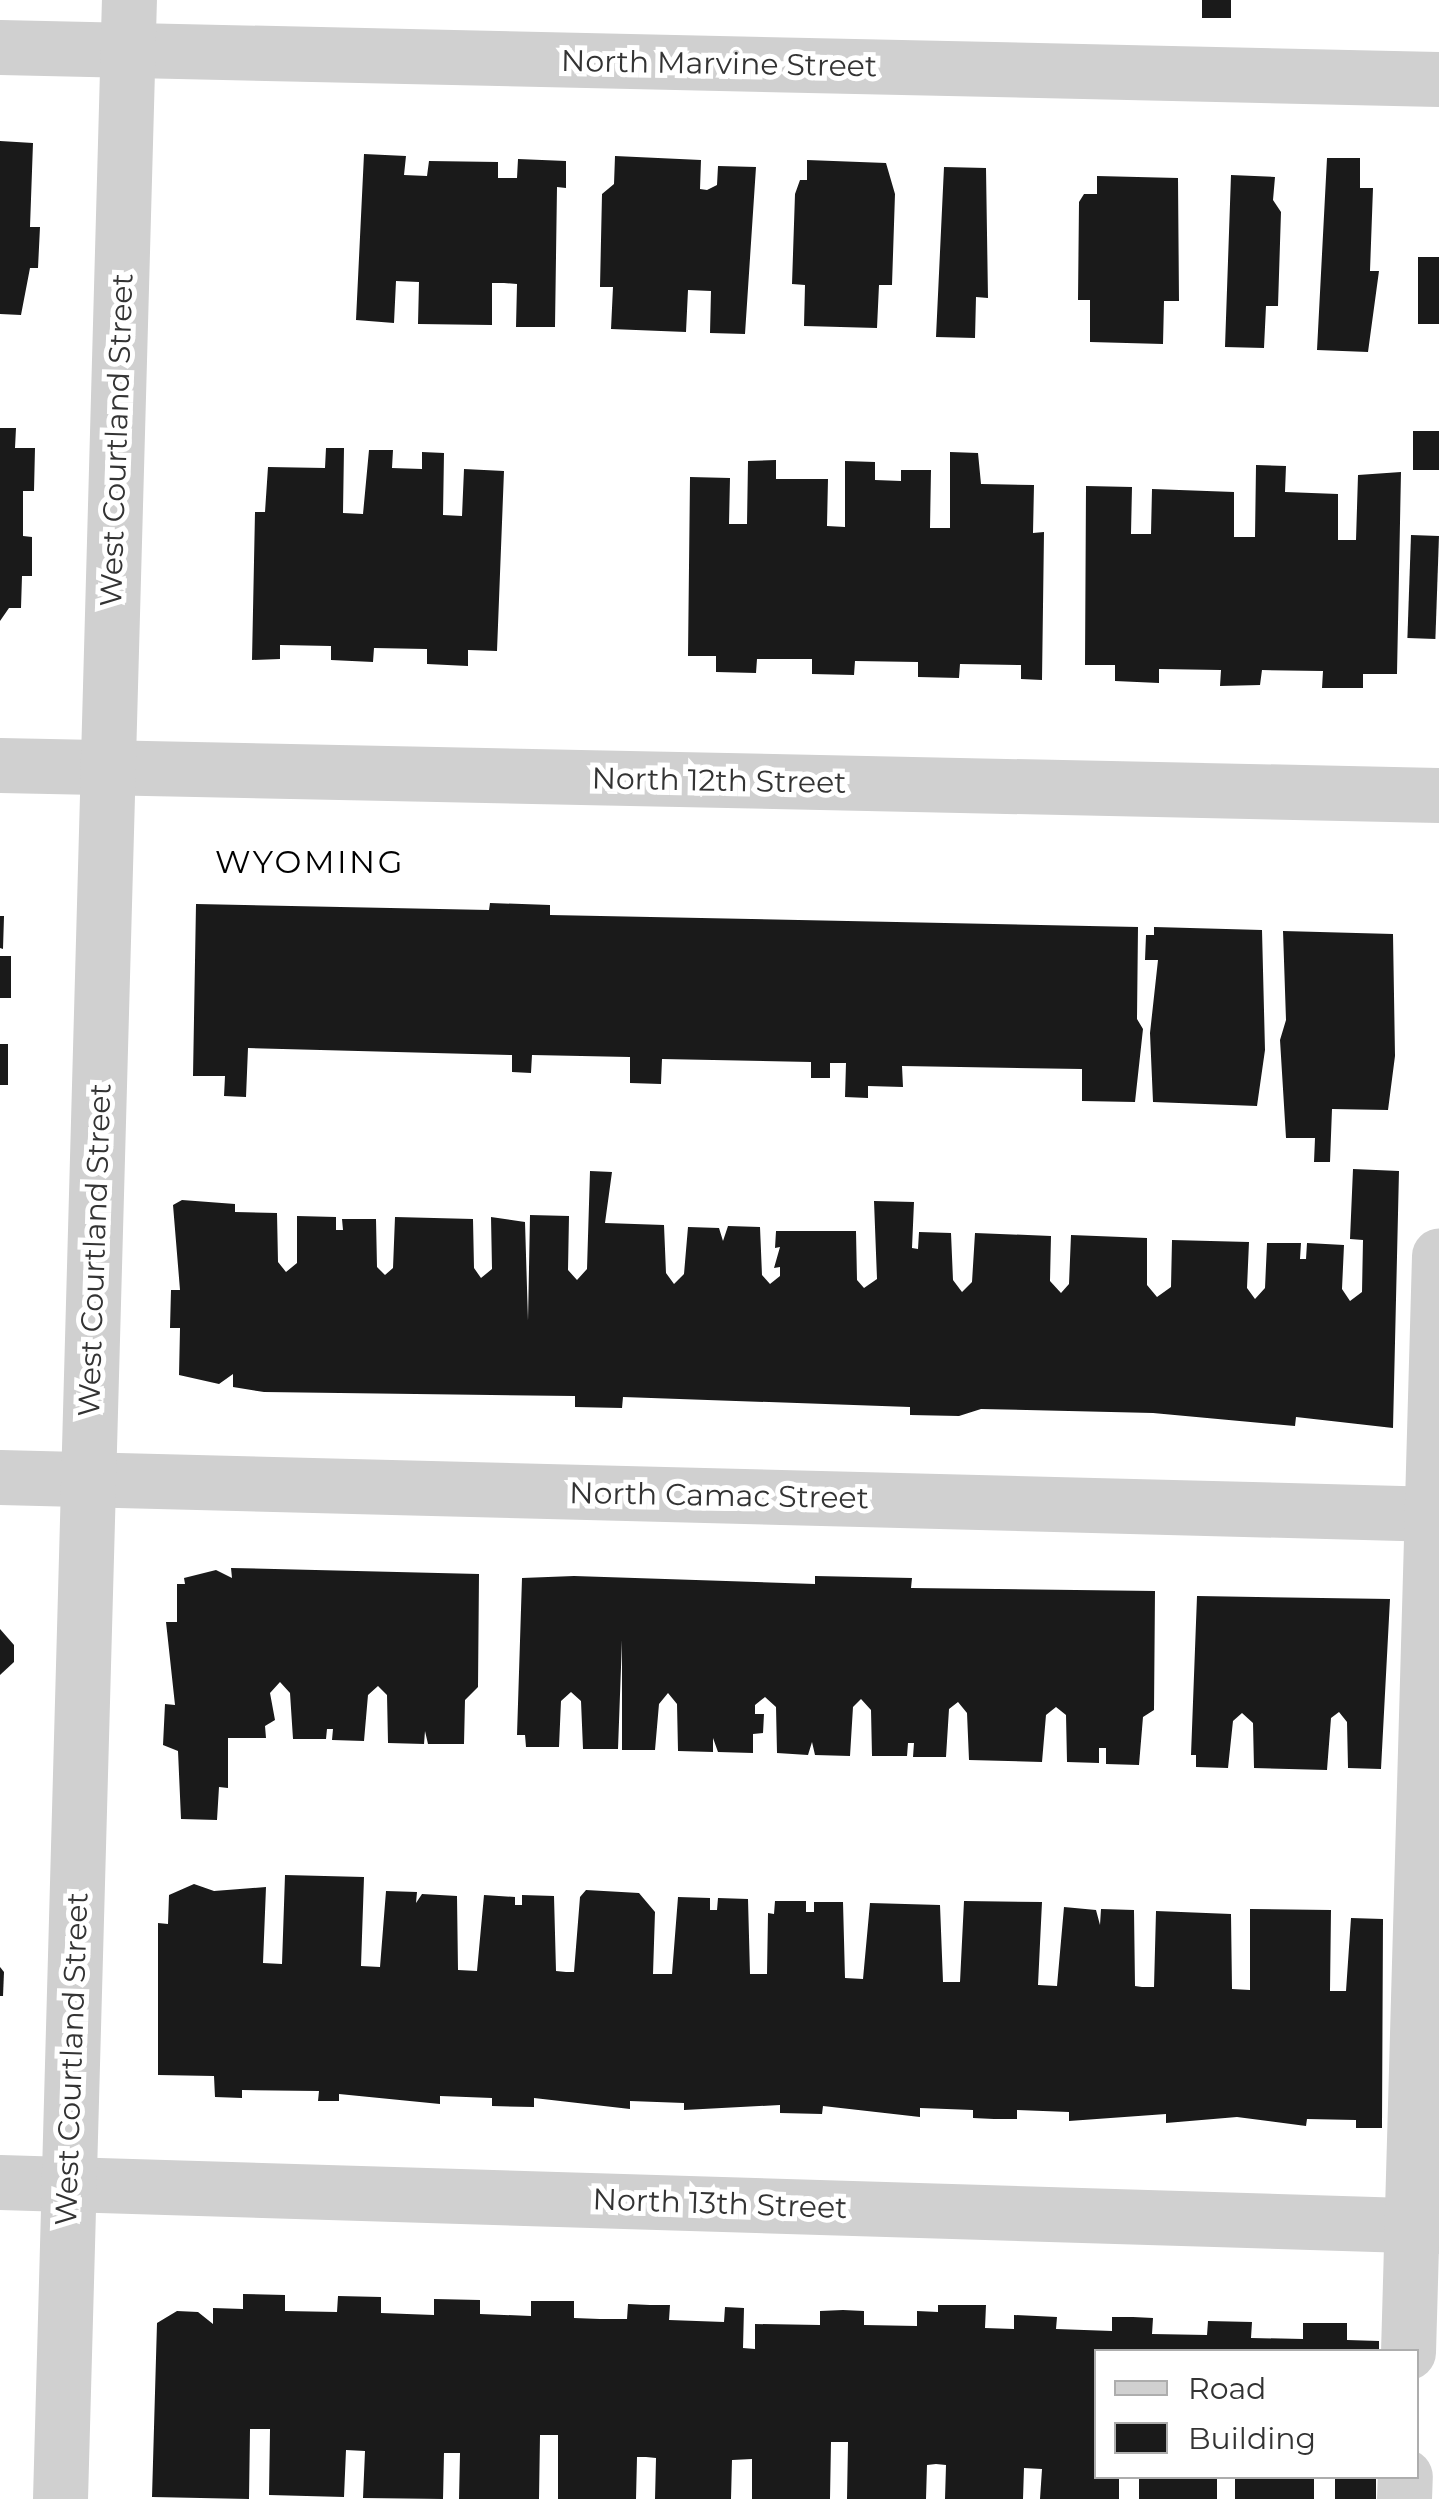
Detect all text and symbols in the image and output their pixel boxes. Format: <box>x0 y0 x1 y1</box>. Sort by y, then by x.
street label: North Marvine Street <box>561 43 877 85</box>
street label: West Courtland Street <box>93 273 141 607</box>
street label: North 12th Street <box>591 761 847 801</box>
district label: WYOMING <box>215 843 405 881</box>
street label: West Courtland Street <box>71 1083 119 1417</box>
street label: North Camac Street <box>569 1475 869 1517</box>
street label: West Courtland Street <box>48 1892 96 2226</box>
street label: North 13th Street <box>592 2182 848 2226</box>
legend <box>1094 2349 1419 2479</box>
text: Road <box>1188 2370 1266 2407</box>
text: Building <box>1188 2420 1316 2457</box>

